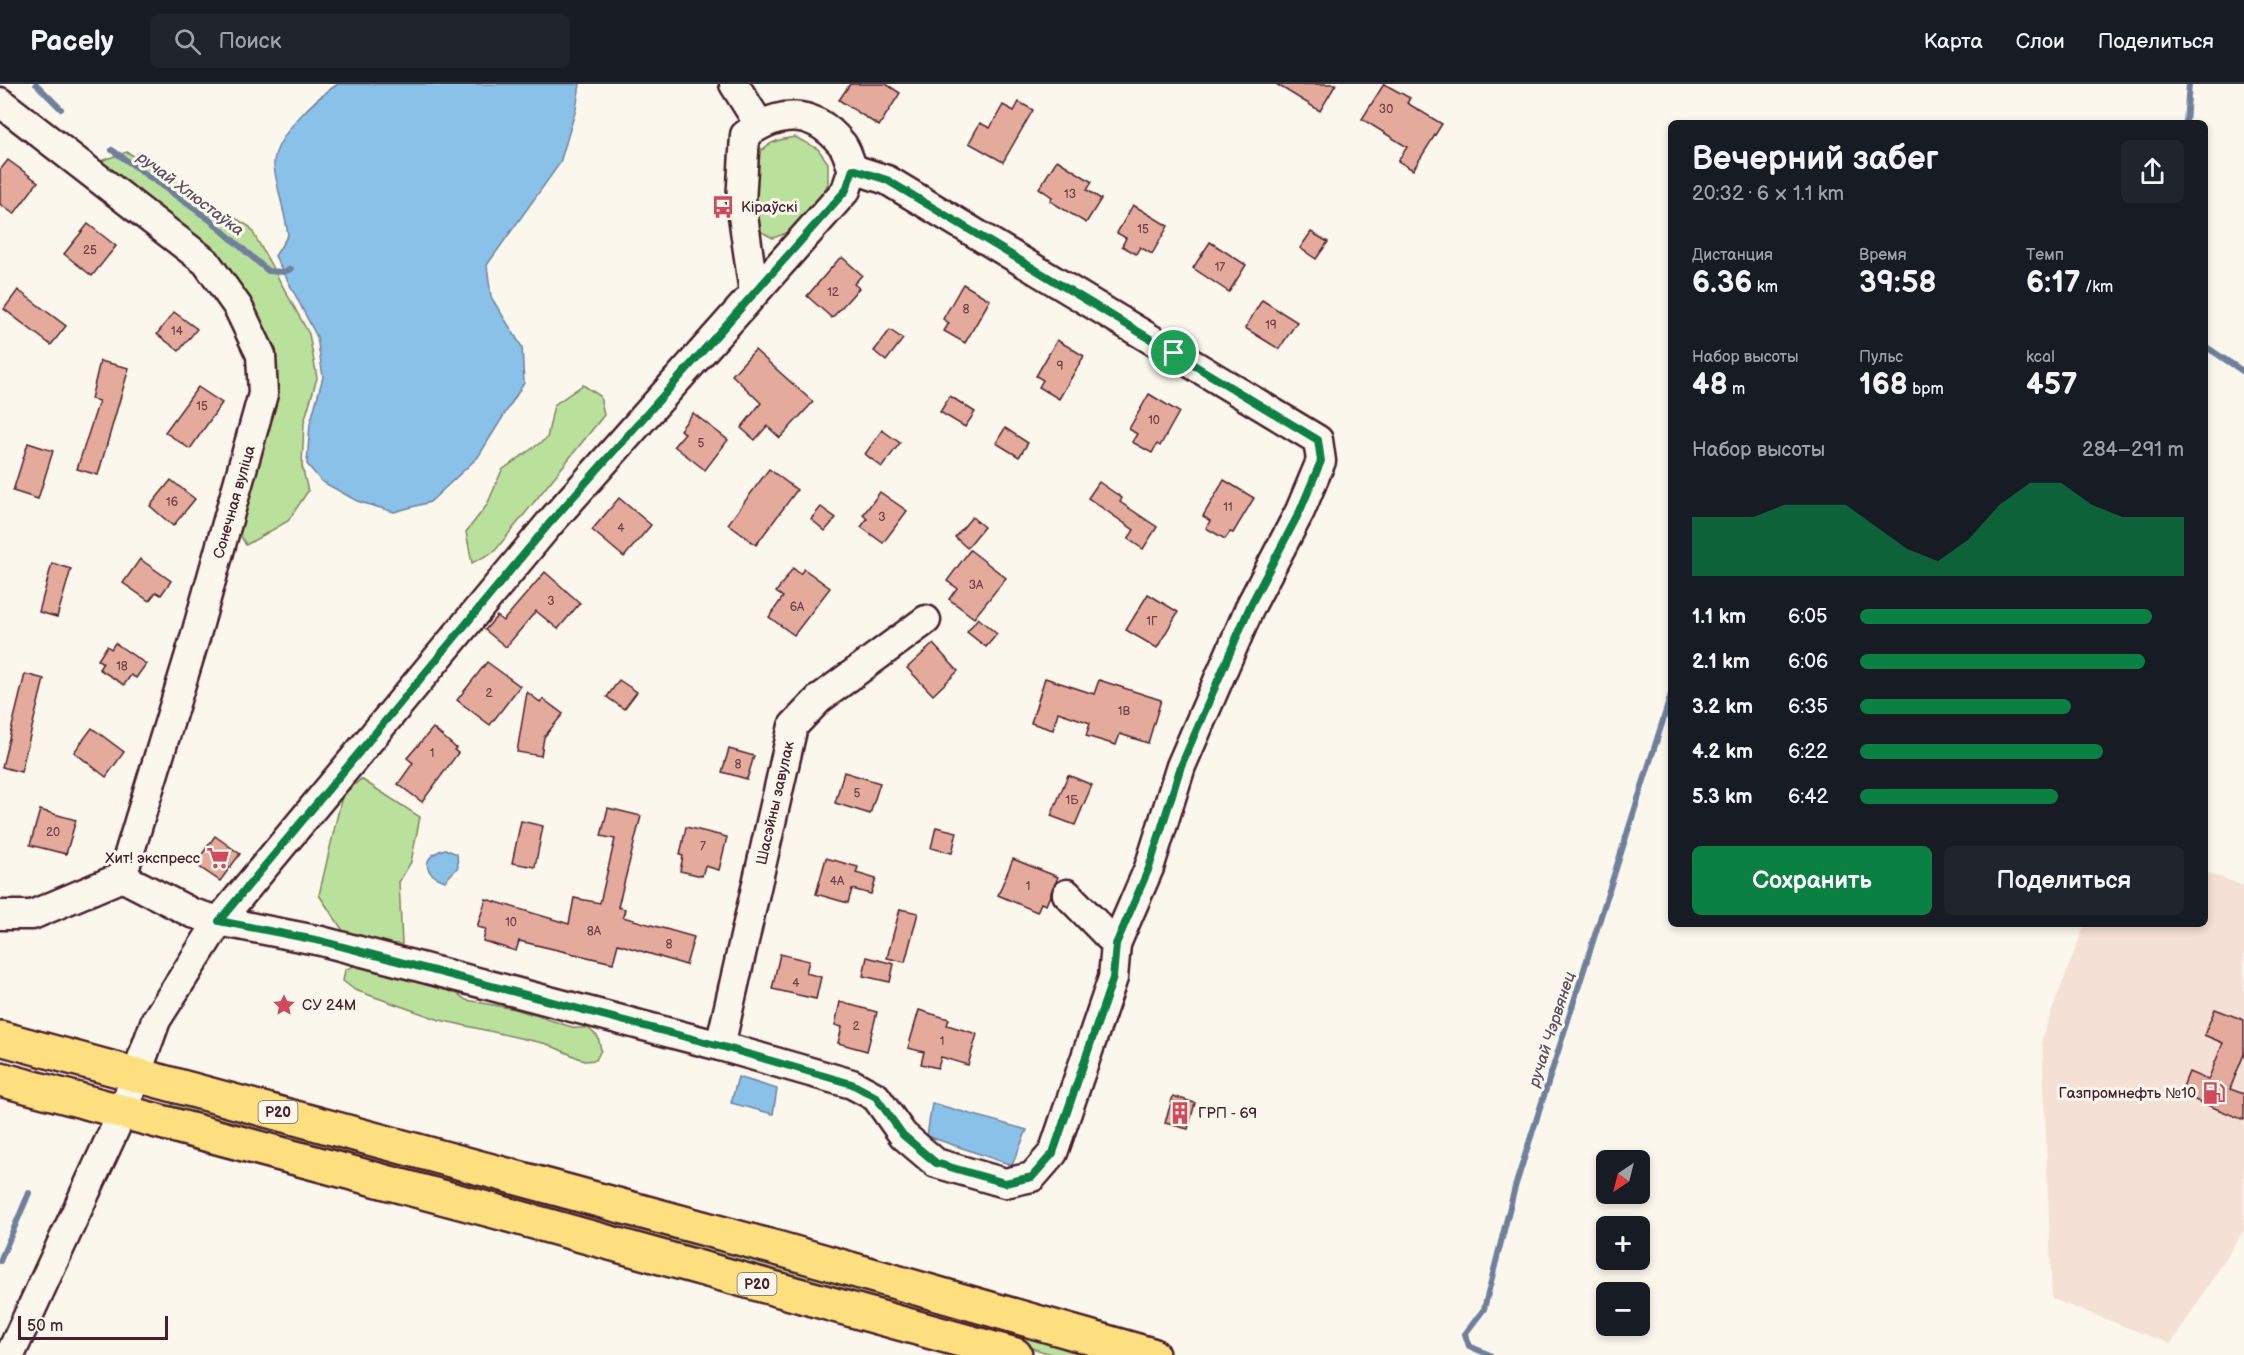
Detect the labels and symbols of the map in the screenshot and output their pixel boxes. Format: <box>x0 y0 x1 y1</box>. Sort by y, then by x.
house number: 30 <box>1379 102 1393 117</box>
water label: ручай Хлюстаўка <box>132 147 247 240</box>
house number: 13 <box>1064 187 1076 202</box>
bus stop icon: Кіраўскі <box>710 194 736 220</box>
place label: Кіраўскі <box>741 198 798 217</box>
house number: 15 <box>1137 222 1149 237</box>
house number: 25 <box>83 243 97 258</box>
house number: 17 <box>1215 260 1225 275</box>
house number: 12 <box>827 285 839 300</box>
house number: 8 <box>963 302 970 317</box>
house number: 19 <box>1265 318 1277 333</box>
house number: 14 <box>171 324 184 339</box>
pin <box>1148 327 1199 378</box>
house number: 9 <box>1057 359 1064 374</box>
house number: 15 <box>196 399 208 414</box>
house number: 10 <box>1148 413 1160 428</box>
house number: 5 <box>698 436 705 451</box>
street label: Сонечная вуліца <box>209 443 260 561</box>
house number: 16 <box>166 495 178 510</box>
house number: 11 <box>1223 500 1233 515</box>
house number: 3 <box>878 510 886 525</box>
house number: 4 <box>617 521 625 536</box>
house number: 3А <box>969 578 984 593</box>
house number: 3 <box>547 594 555 609</box>
house number: 6А <box>790 600 805 615</box>
house number: 1Г <box>1146 614 1158 629</box>
house number: 18 <box>116 659 128 674</box>
house number: 2 <box>485 686 493 701</box>
house number: 1В <box>1118 704 1131 719</box>
street label: Шасэйны завулак <box>752 739 799 867</box>
house number: 1 <box>430 746 434 761</box>
house number: 8 <box>735 757 742 772</box>
house number: 5 <box>854 786 861 801</box>
house number: 1Б <box>1066 793 1079 808</box>
house number: 20 <box>46 825 60 840</box>
house number: 7 <box>700 839 706 854</box>
supermarket icon: Хит! экспресс <box>205 845 231 871</box>
place label: Хит! экспресс <box>105 849 201 868</box>
house number: 4А <box>830 874 845 889</box>
house number: 1 <box>1026 879 1030 894</box>
house number: 10 <box>505 915 517 930</box>
house number: 8А <box>587 924 602 939</box>
house number: 8 <box>666 937 673 952</box>
water label: ручай Чэрвянец <box>1525 969 1580 1090</box>
house number: 4 <box>792 976 800 991</box>
place icon: СУ 24М <box>271 992 297 1018</box>
place label: СУ 24М <box>302 996 356 1015</box>
house number: 2 <box>852 1019 860 1034</box>
house number: 1 <box>940 1034 944 1049</box>
fuel station icon: Газпромнефть №10 <box>2201 1080 2227 1106</box>
place label: Газпромнефть №10 <box>2059 1084 2196 1103</box>
building icon: ГРП - 69 <box>1167 1100 1193 1126</box>
road number: Р20 <box>258 1101 298 1123</box>
place label: ГРП - 69 <box>1198 1104 1257 1123</box>
north arrow <box>1596 1150 1650 1204</box>
road number: Р20 <box>738 1273 777 1295</box>
scale bar <box>18 1313 168 1340</box>

